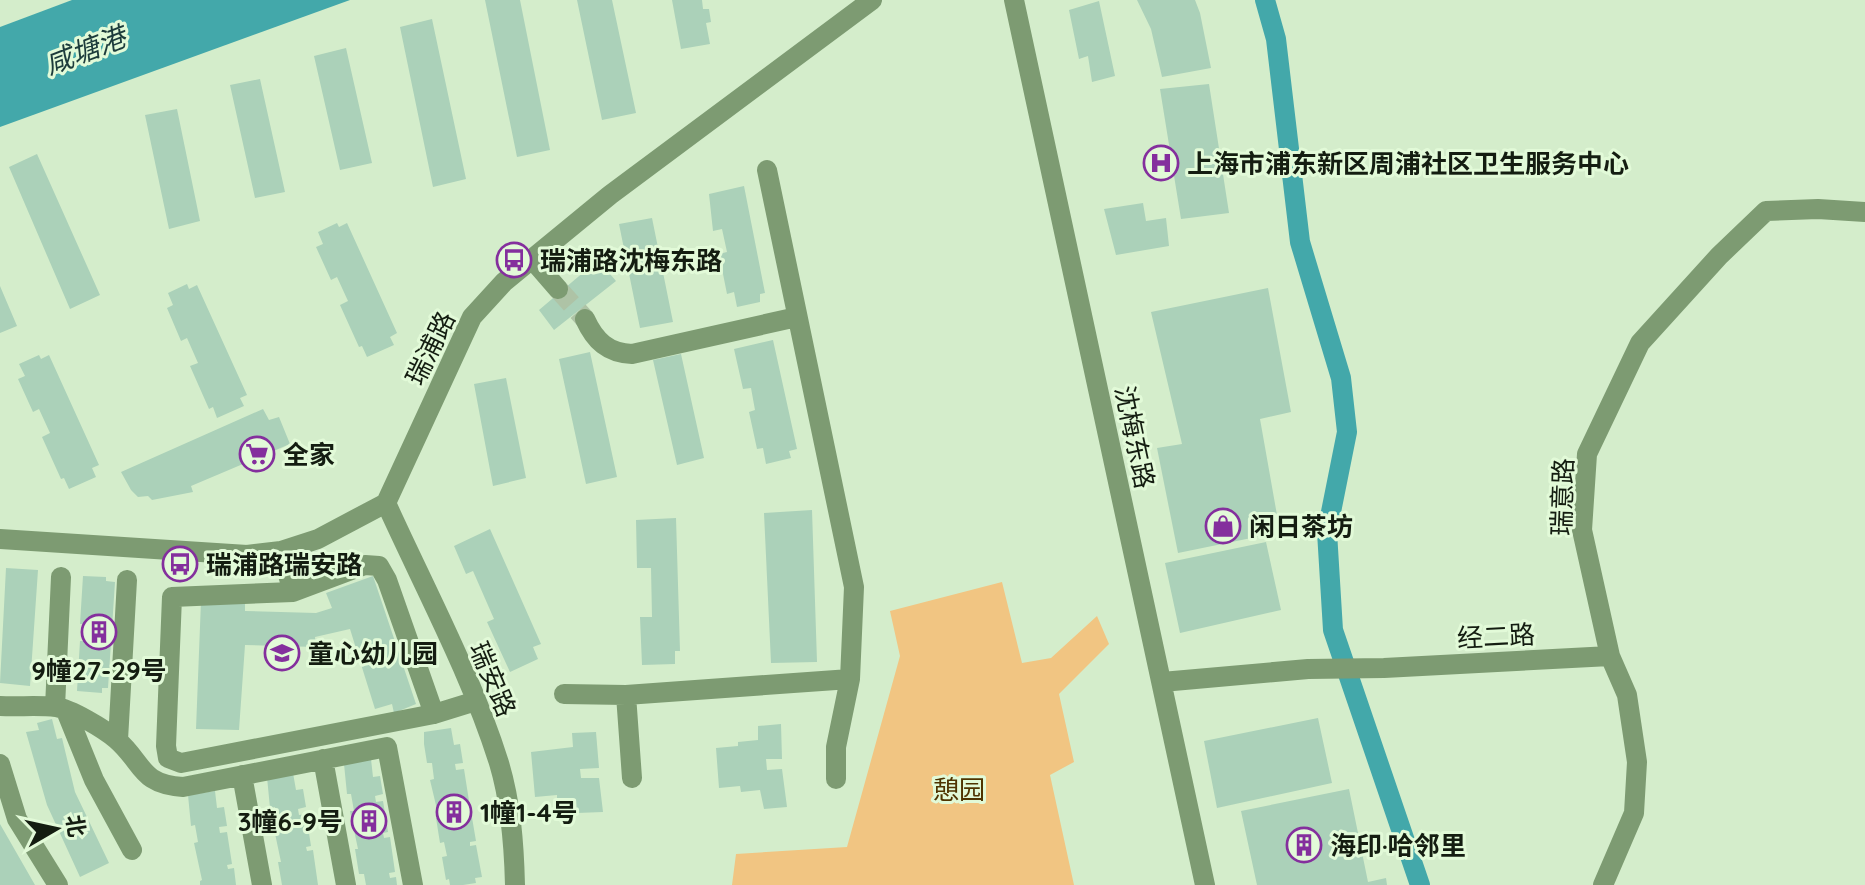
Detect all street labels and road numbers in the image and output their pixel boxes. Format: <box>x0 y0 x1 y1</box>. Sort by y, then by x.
street label: 瑞浦路 <box>398 306 462 390</box>
street label: 沈梅东路 <box>1108 383 1162 491</box>
street label: 瑞意路 <box>1544 457 1580 537</box>
street label: 经二路 <box>1456 617 1536 655</box>
street label: 瑞安路 <box>463 637 523 721</box>

